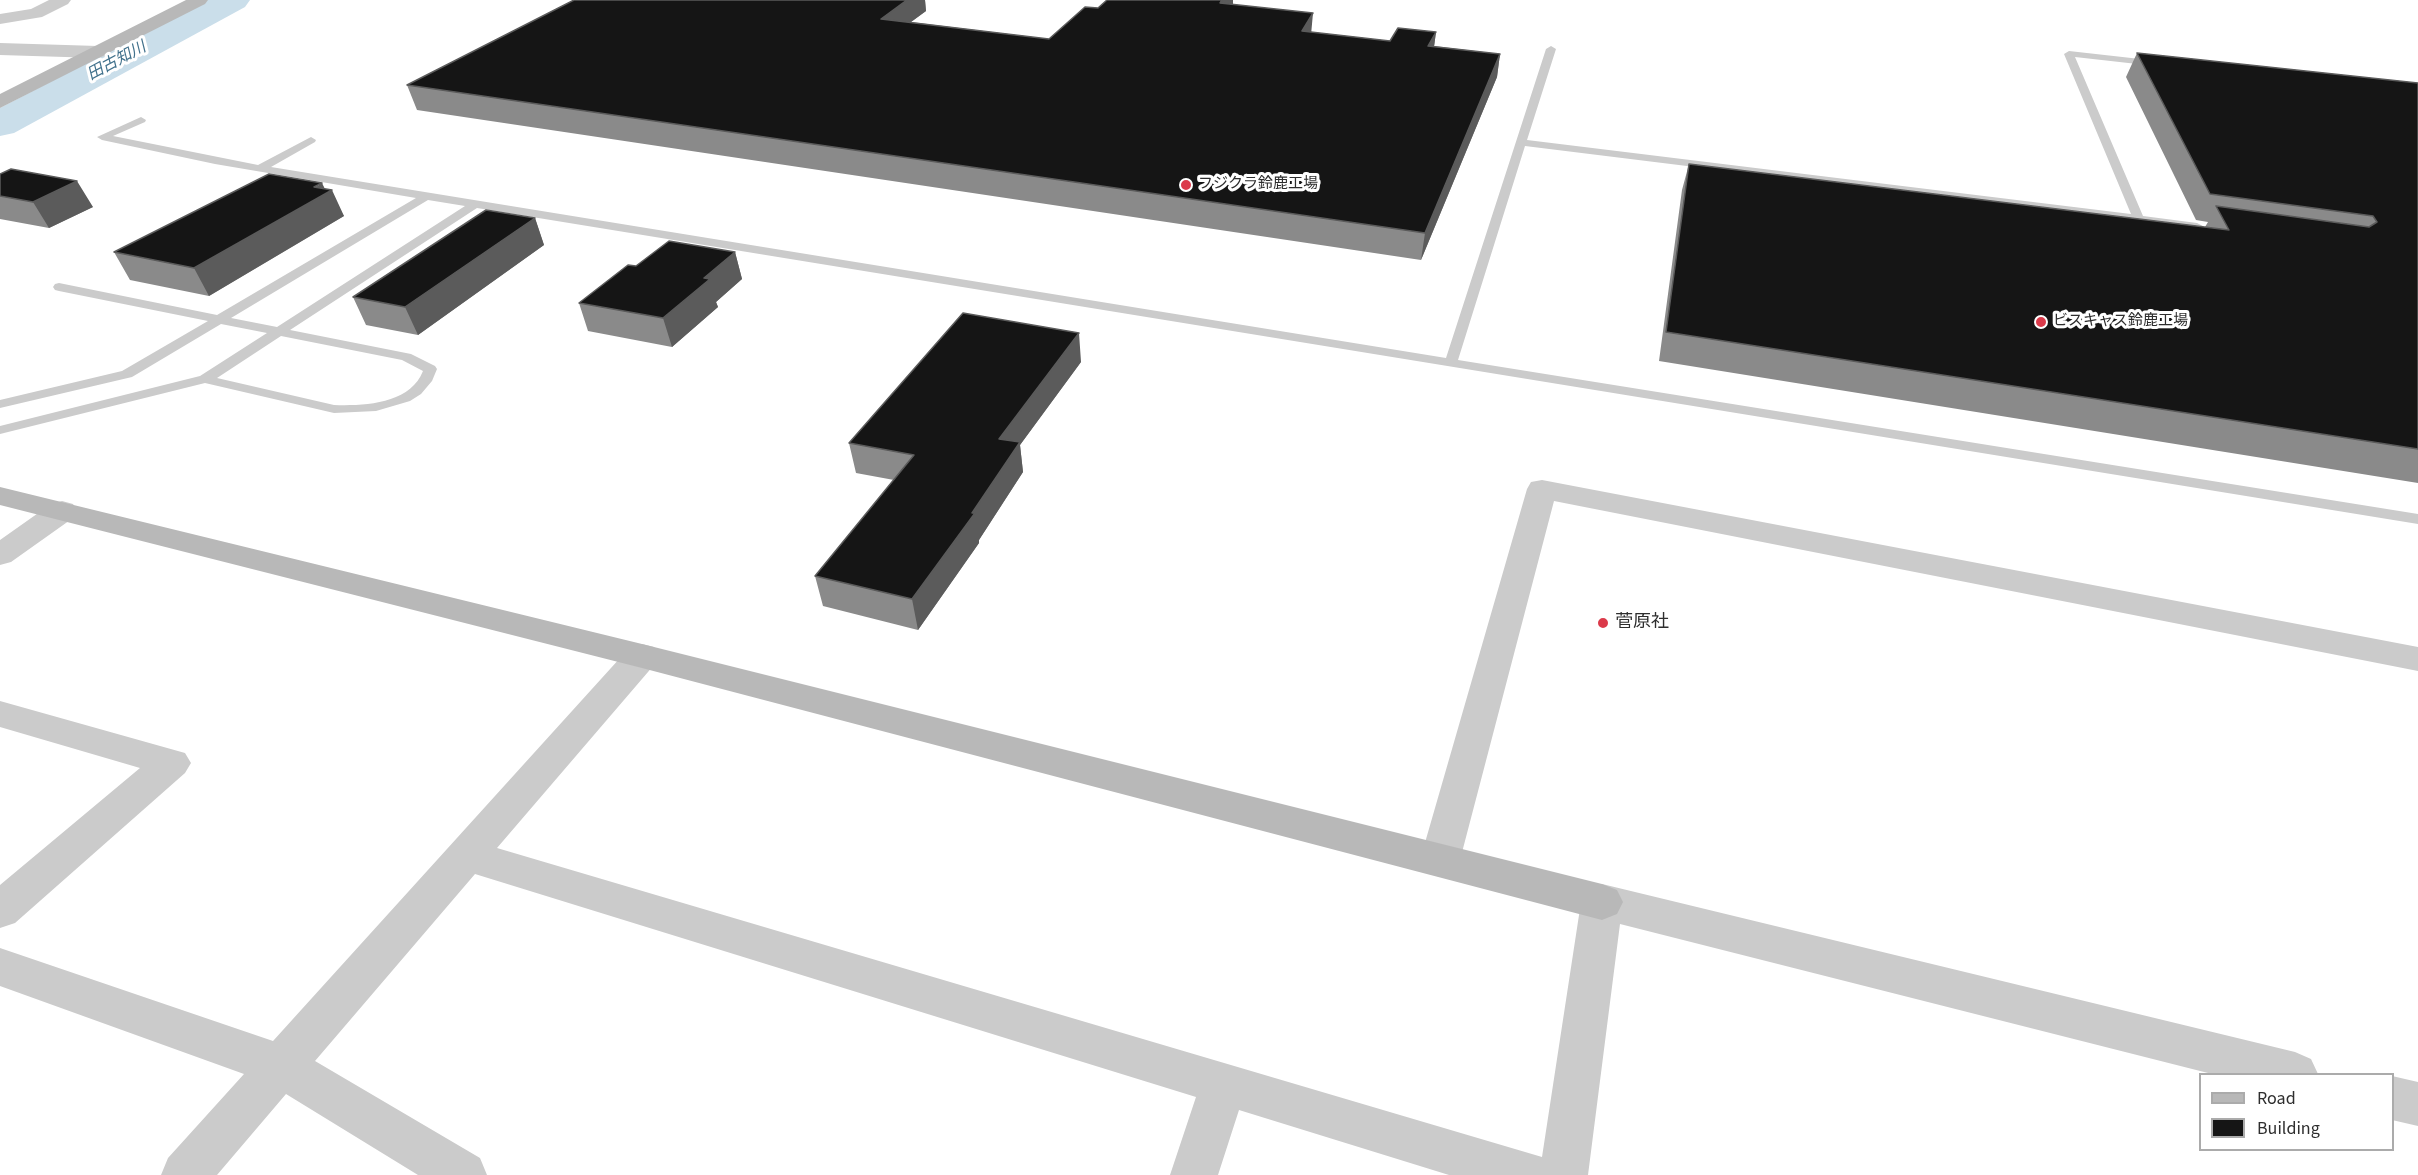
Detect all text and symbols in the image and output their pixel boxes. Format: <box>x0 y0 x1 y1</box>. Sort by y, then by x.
water label: 田古知川 <box>84 39 150 85</box>
place label: フジクラ鈴鹿工場 <box>1198 176 1318 194</box>
marker: フジクラ鈴鹿工場 <box>1179 178 1193 192</box>
place label: ビスキャス鈴鹿工場 <box>2053 313 2188 331</box>
marker: ビスキャス鈴鹿工場 <box>2034 315 2048 329</box>
place label: 菅原社 <box>1615 612 1669 634</box>
marker: 菅原社 <box>1596 616 1610 630</box>
legend <box>2199 1073 2394 1151</box>
text: Road <box>2257 1086 2296 1111</box>
text: Building <box>2257 1116 2320 1141</box>

